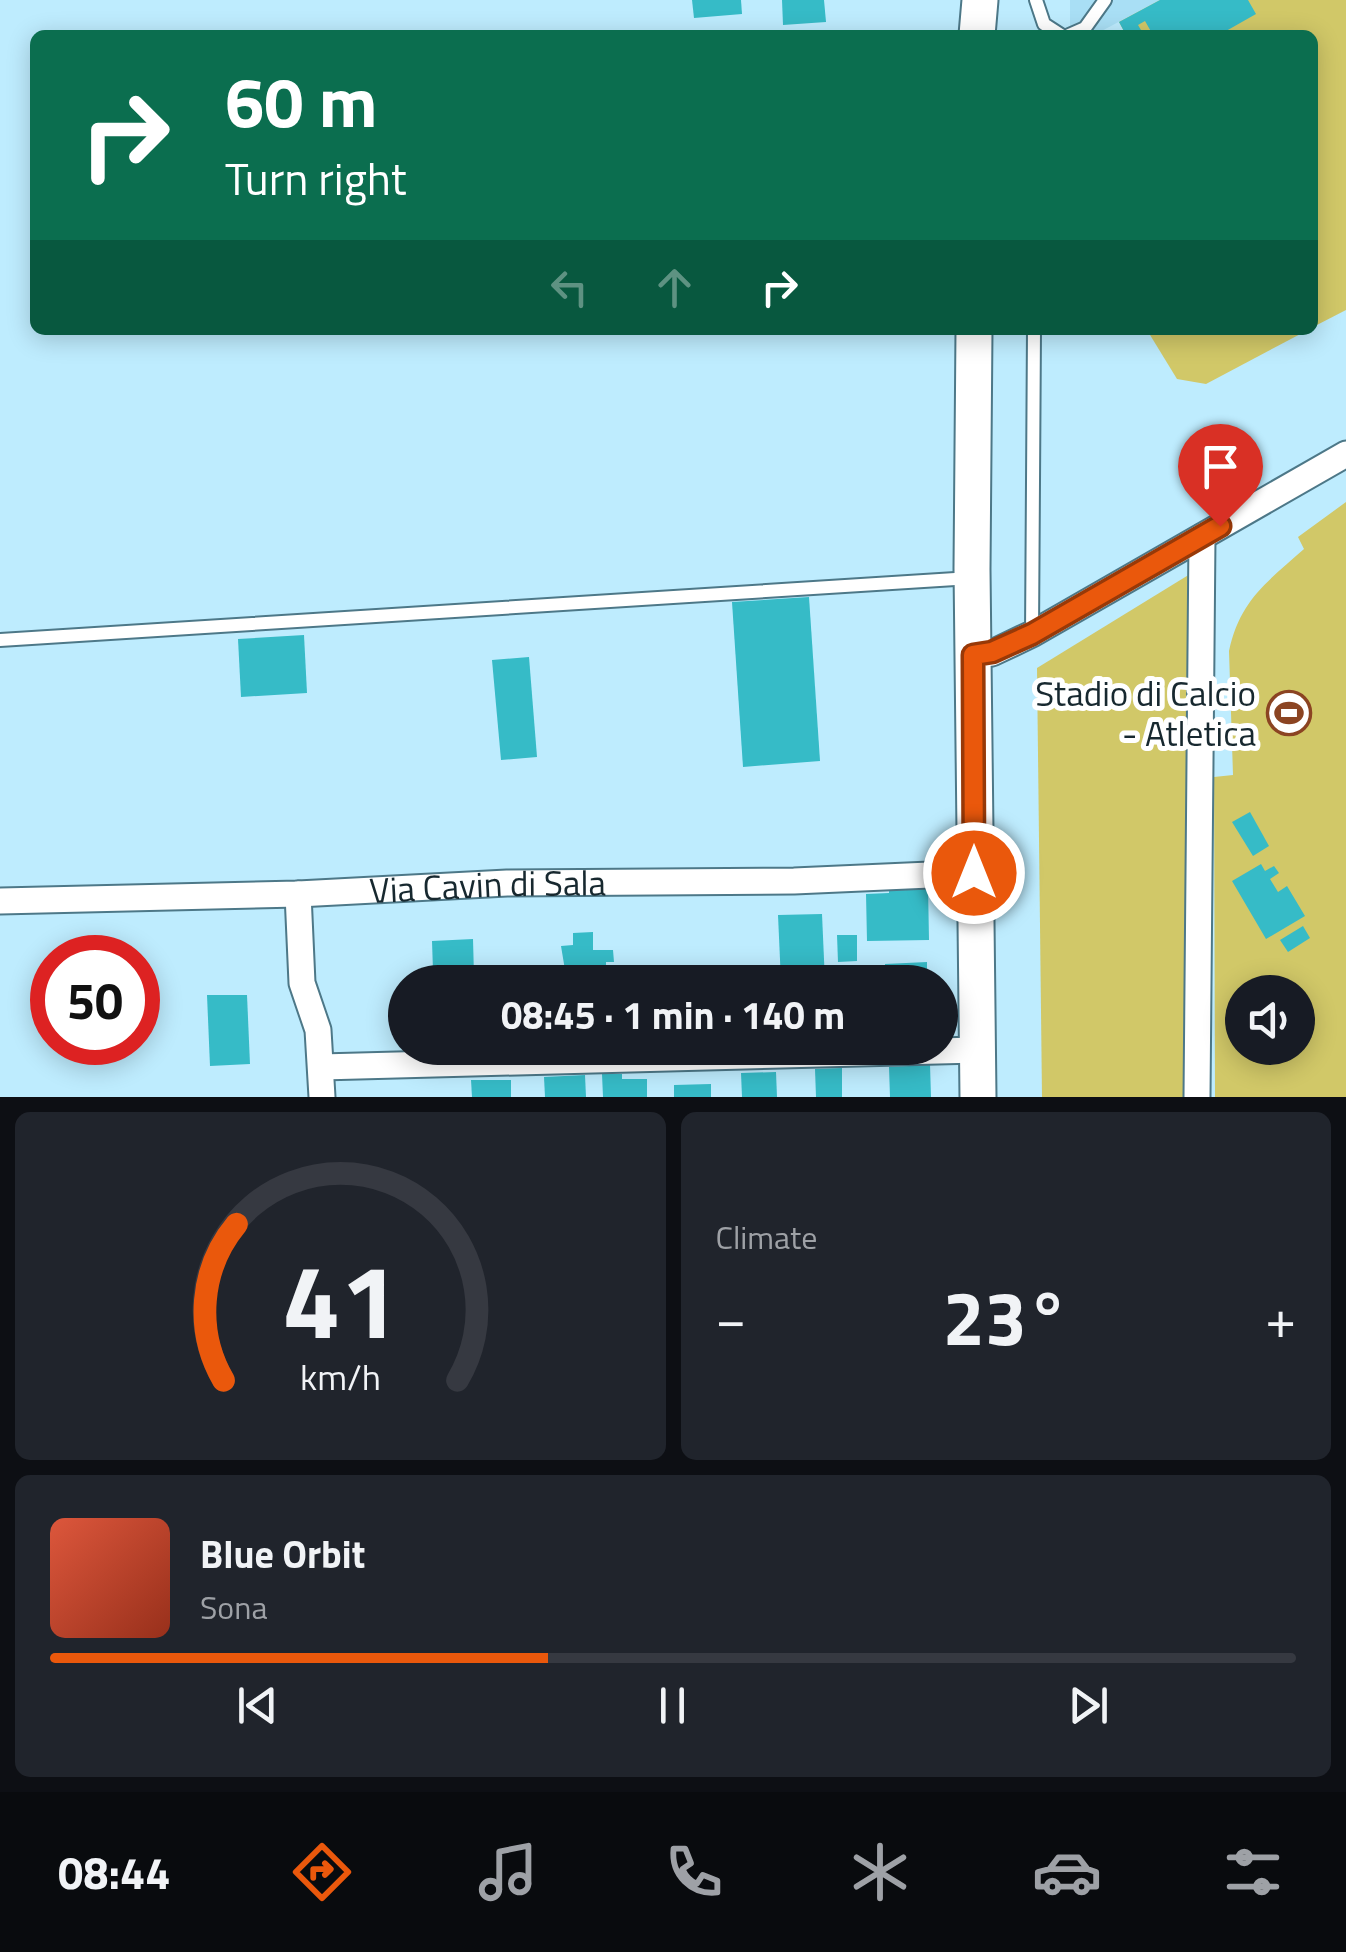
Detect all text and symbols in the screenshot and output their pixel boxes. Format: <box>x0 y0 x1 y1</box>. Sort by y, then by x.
text: 60 m <box>225 48 378 154</box>
icon: right <box>60 70 190 200</box>
text: Turn right <box>225 144 407 212</box>
icon: left <box>542 260 597 315</box>
icon: ahead <box>647 260 702 315</box>
icon: right <box>752 260 807 315</box>
pin <box>1178 424 1263 527</box>
icon: arrive <box>1193 439 1248 494</box>
place label: Stadio di Calcio - Atletica <box>1035 666 1256 760</box>
sports icon: Stadio di Calcio - Atletica <box>1266 690 1312 736</box>
position arrow <box>922 821 1026 925</box>
street label: Via Cavin di Sala <box>368 855 606 917</box>
speed limit sign: 50 <box>30 935 160 1065</box>
map controls <box>1225 975 1315 1065</box>
button: sound <box>1225 975 1315 1065</box>
text: 08:45 · 1 min · 140 m <box>501 986 845 1044</box>
text: Climate <box>716 1213 817 1261</box>
text: 41 <box>282 1220 398 1378</box>
text: 23° <box>943 1260 1069 1374</box>
text: − <box>716 1276 746 1359</box>
text: + <box>1265 1276 1296 1359</box>
text: km/h <box>300 1349 381 1404</box>
text: Blue Orbit <box>200 1525 365 1583</box>
text: Sona <box>200 1583 267 1631</box>
icon: previous <box>230 1678 285 1733</box>
icon: pause <box>645 1678 700 1733</box>
icon: next <box>1061 1678 1116 1733</box>
icon: directions <box>287 1837 357 1907</box>
icon: music <box>473 1837 543 1907</box>
icon: phone <box>659 1837 729 1907</box>
icon: climate <box>845 1837 915 1907</box>
icon: car <box>1032 1837 1102 1907</box>
icon: filters <box>1218 1837 1288 1907</box>
text: 08:44 <box>58 1838 170 1906</box>

